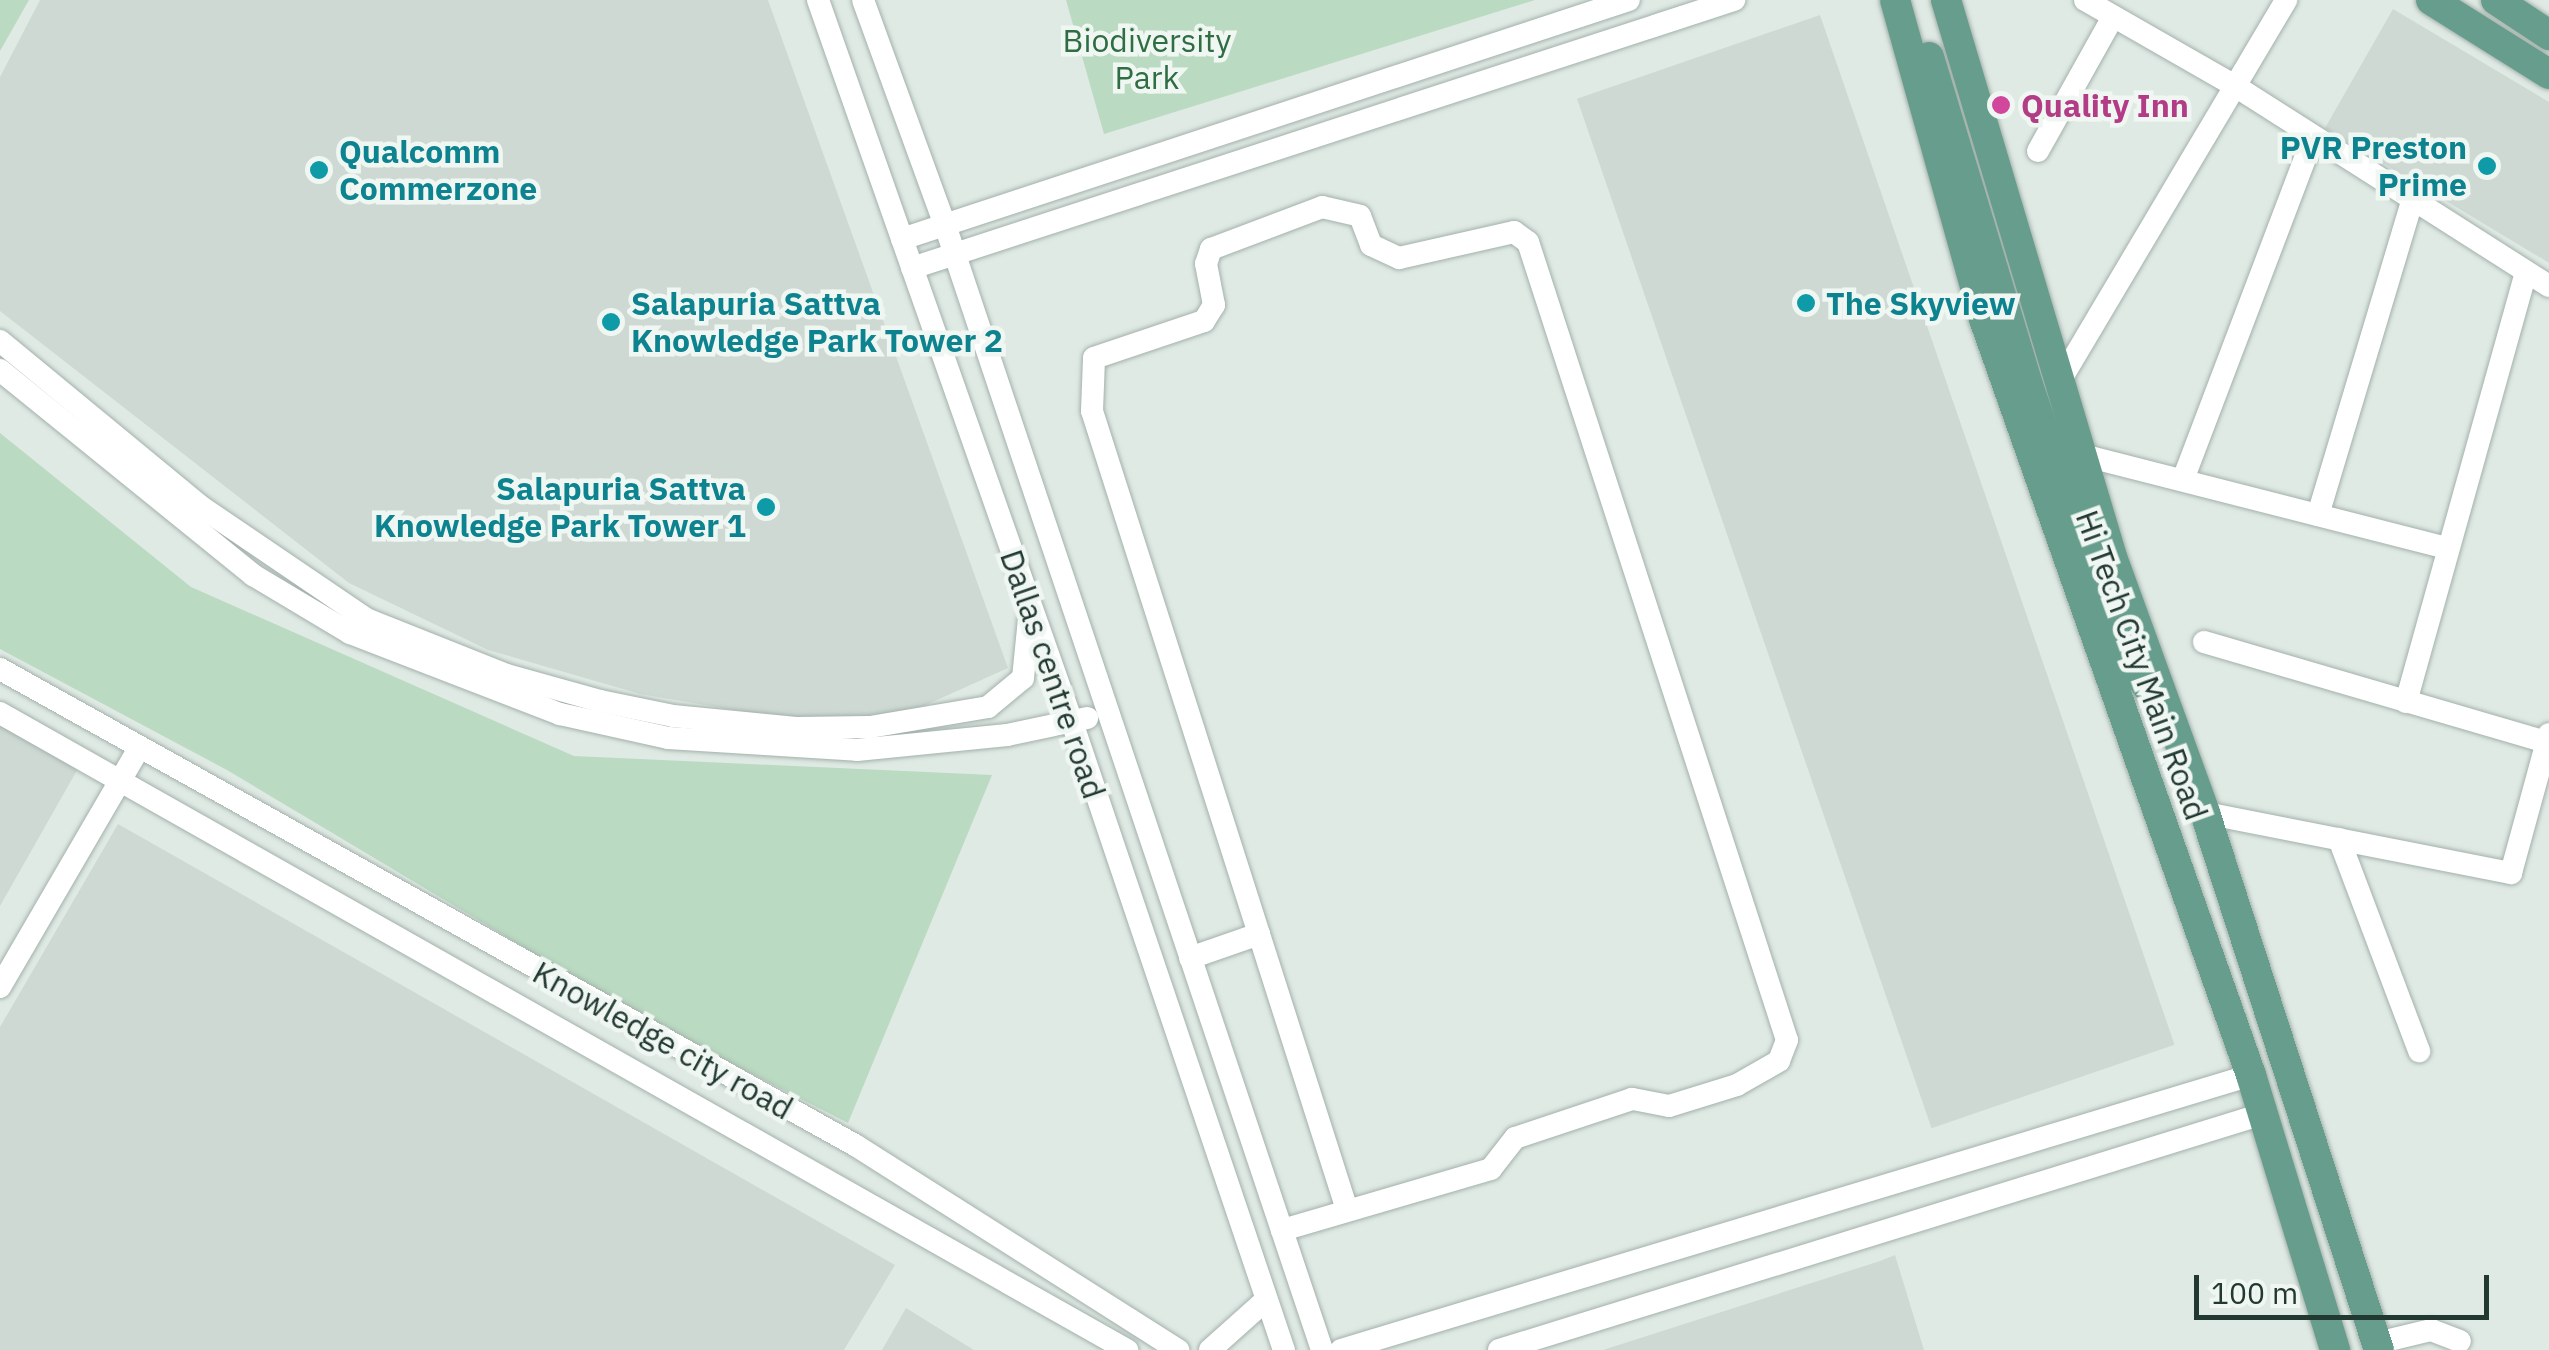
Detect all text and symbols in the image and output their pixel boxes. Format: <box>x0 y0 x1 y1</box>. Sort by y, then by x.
park label: Biodiversity Park <box>1063 22 1231 97</box>
place label: Quality Inn <box>2021 86 2189 124</box>
marker: Quality Inn <box>1990 94 2012 116</box>
place label: PVR Preston Prime <box>2280 129 2467 204</box>
place label: Qualcomm Commerzone <box>339 133 537 208</box>
marker: PVR Preston Prime <box>2476 155 2498 177</box>
marker: Qualcomm Commerzone <box>308 159 330 181</box>
place label: The Skyview <box>1826 284 2016 322</box>
place label: Salapuria Sattva Knowledge Park Tower 2 <box>631 285 1003 360</box>
marker: The Skyview <box>1795 292 1817 314</box>
marker: Salapuria Sattva Knowledge Park Tower 2 <box>600 311 622 333</box>
place label: Salapuria Sattva Knowledge Park Tower 1 <box>374 470 746 545</box>
marker: Salapuria Sattva Knowledge Park Tower 1 <box>755 496 777 518</box>
street label: Hi Tech City Main Road <box>2068 505 2216 825</box>
street label: Dallas centre road <box>992 544 1114 804</box>
street label: Knowledge city road <box>526 953 800 1127</box>
scale bar <box>2199 1255 2494 1317</box>
text: 100 m <box>2211 1273 2298 1312</box>

